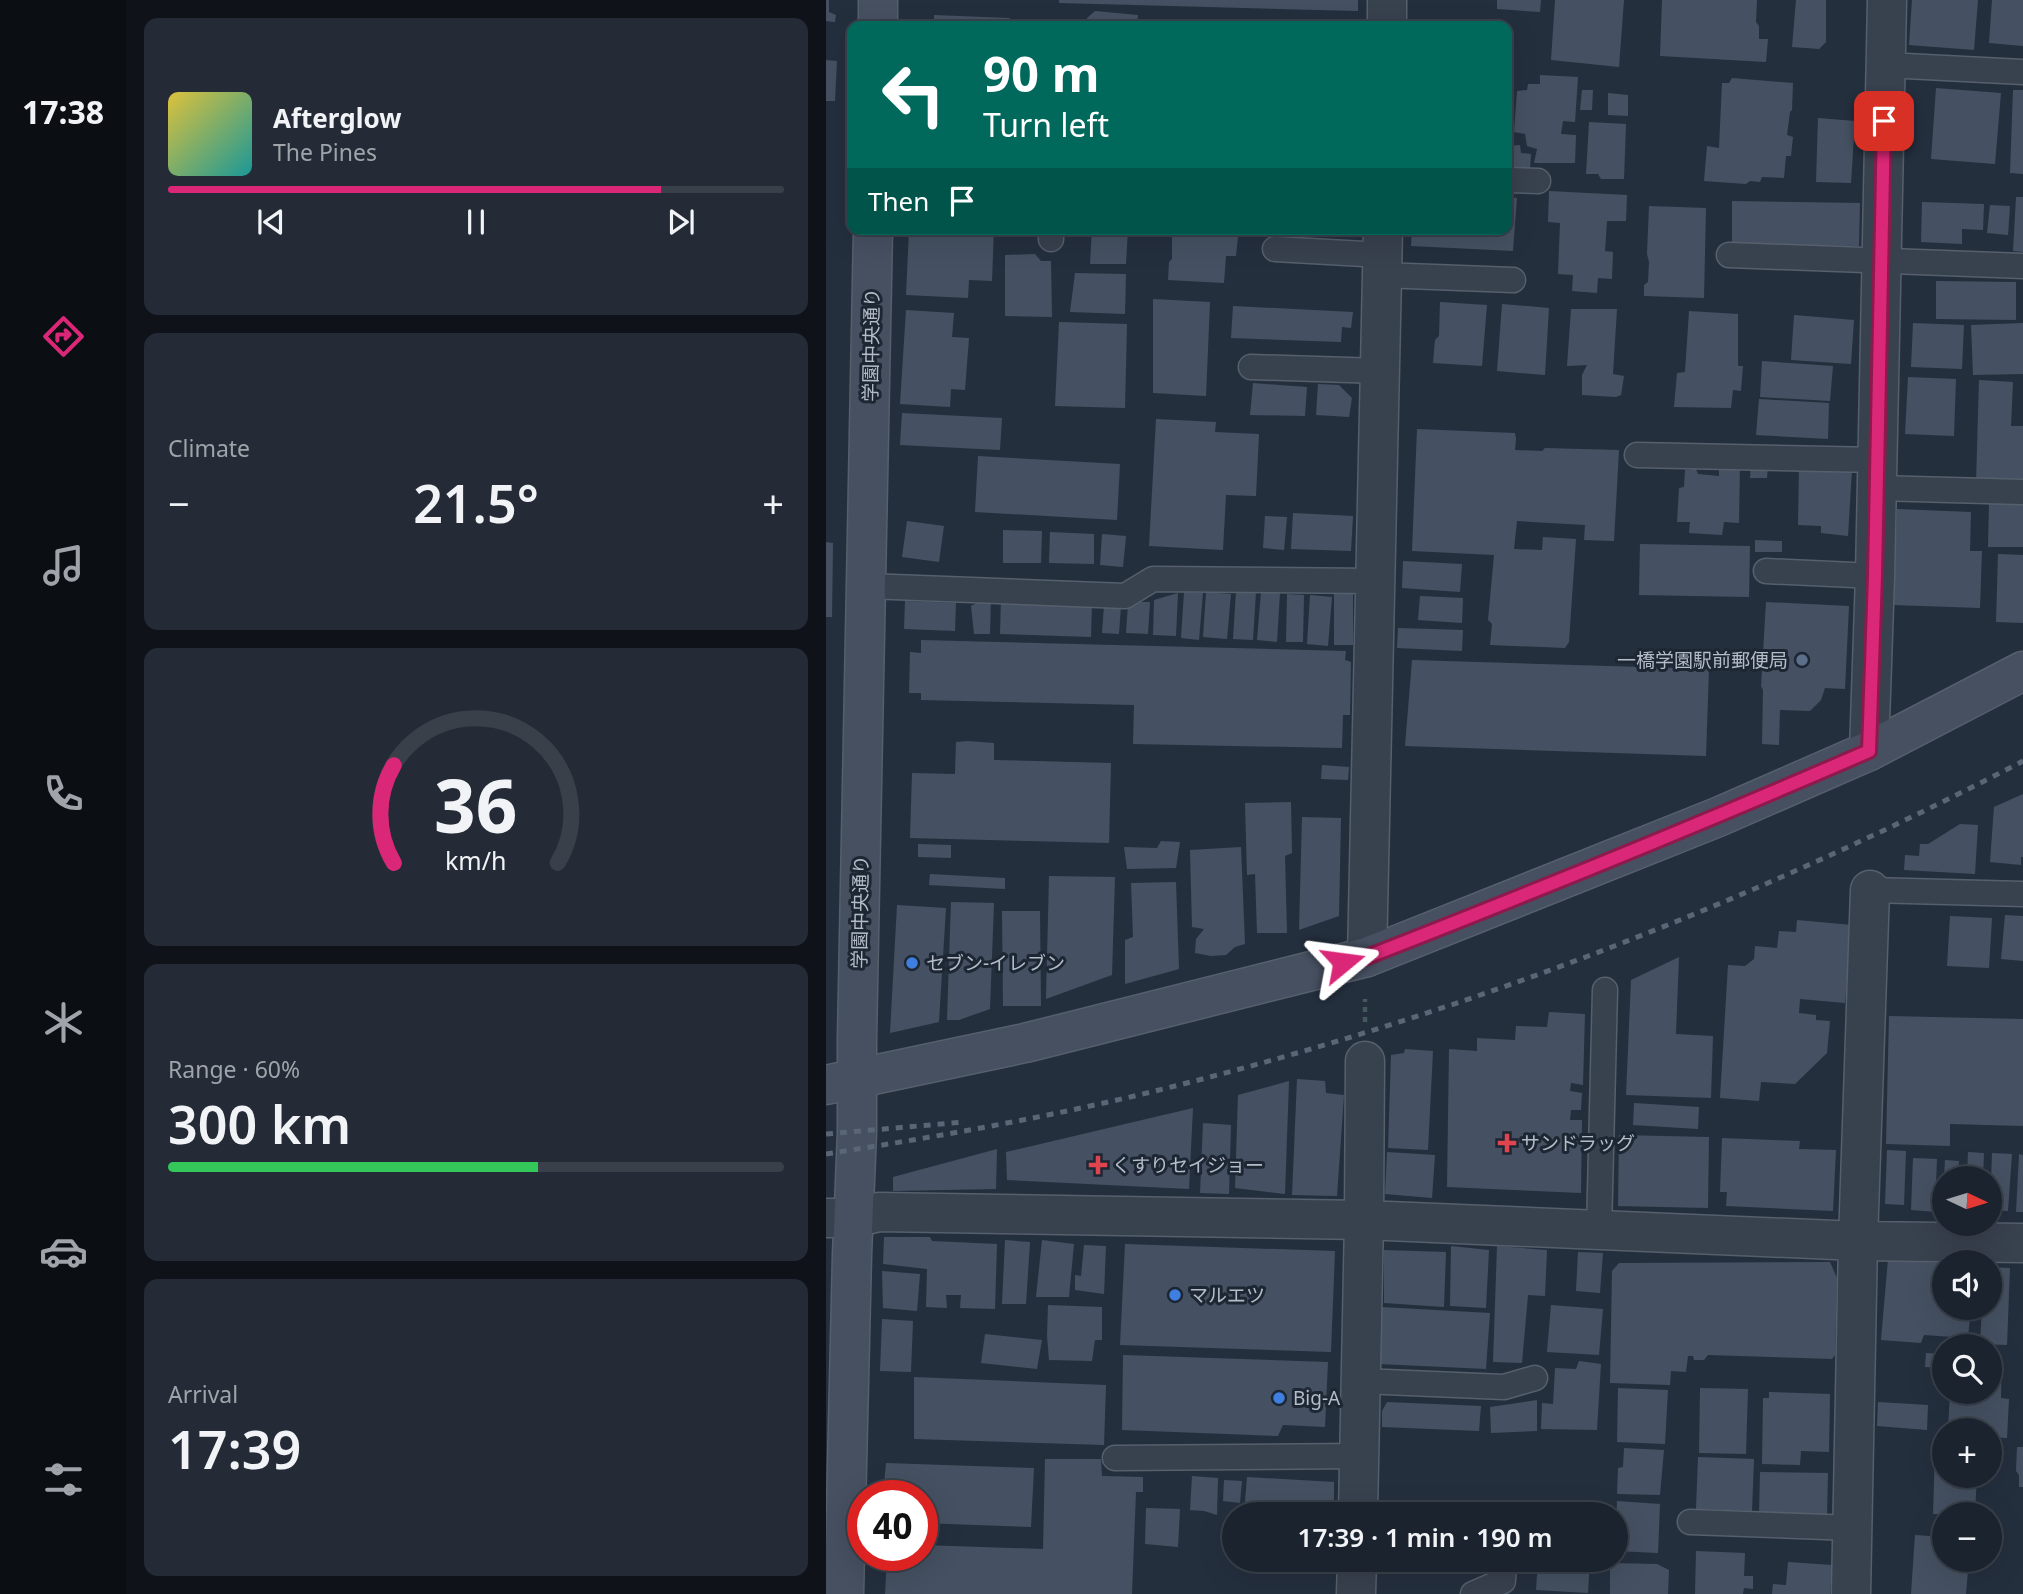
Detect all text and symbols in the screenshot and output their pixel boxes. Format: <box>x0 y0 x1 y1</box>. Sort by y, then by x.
text: 90 m <box>983 40 1100 106</box>
icon: left <box>868 49 959 140</box>
text: 17:38 <box>22 90 104 133</box>
pin <box>1854 91 1914 151</box>
text: Afterglow <box>273 100 401 136</box>
icon: arrive <box>1865 102 1903 140</box>
text: Turn left <box>983 103 1109 146</box>
text: The Pines <box>273 136 377 168</box>
icon: arrive <box>943 182 981 220</box>
text: Then <box>868 183 929 219</box>
icon: previous <box>252 203 290 241</box>
icon: pause <box>457 203 495 241</box>
icon: next <box>662 203 700 241</box>
street label: 学園中央通り <box>857 288 885 402</box>
icon: directions <box>39 312 88 361</box>
text: Climate <box>168 432 250 464</box>
text: 21.5° <box>413 467 539 538</box>
text: − <box>168 477 190 529</box>
text: + <box>762 477 784 529</box>
icon: music <box>39 541 88 590</box>
place label: 一橋学園駅前郵便局 <box>1617 647 1788 673</box>
marker: 一橋学園駅前郵便局 <box>1794 652 1810 668</box>
text: 36 <box>434 755 518 854</box>
icon: phone <box>39 769 88 818</box>
text: km/h <box>445 843 507 877</box>
street label: 学園中央通り <box>846 855 874 969</box>
position arrow <box>1306 925 1380 999</box>
place label: セブン-イレブン <box>926 950 1065 976</box>
marker: セブン-イレブン <box>904 955 920 971</box>
icon: climate <box>39 998 88 1047</box>
text: Range · 60% <box>168 1053 300 1085</box>
text: 300 km <box>168 1088 351 1159</box>
place label: サンドラッグ <box>1521 1130 1635 1156</box>
marker: サンドラッグ <box>1499 1135 1515 1151</box>
place label: くすりセイジョー <box>1112 1152 1264 1178</box>
marker: くすりセイジョー <box>1090 1157 1106 1173</box>
north arrow <box>1932 1166 2002 1236</box>
map controls <box>1932 1166 2002 1572</box>
icon: car <box>39 1227 88 1276</box>
button: sound <box>1932 1250 2002 1320</box>
place label: マルエツ <box>1189 1282 1265 1308</box>
marker: マルエツ <box>1167 1287 1183 1303</box>
button: search <box>1932 1334 2002 1404</box>
text: Arrival <box>168 1378 238 1410</box>
place label: Big-A <box>1293 1385 1341 1411</box>
marker: Big-A <box>1271 1390 1287 1406</box>
text: 17:39 <box>168 1413 301 1484</box>
button: + <box>1932 1418 2002 1488</box>
icon: filters <box>39 1455 88 1504</box>
speed limit sign: 40 <box>847 1480 938 1571</box>
button: − <box>1932 1502 2002 1572</box>
text: 17:39 · 1 min · 190 m <box>1298 1519 1552 1555</box>

